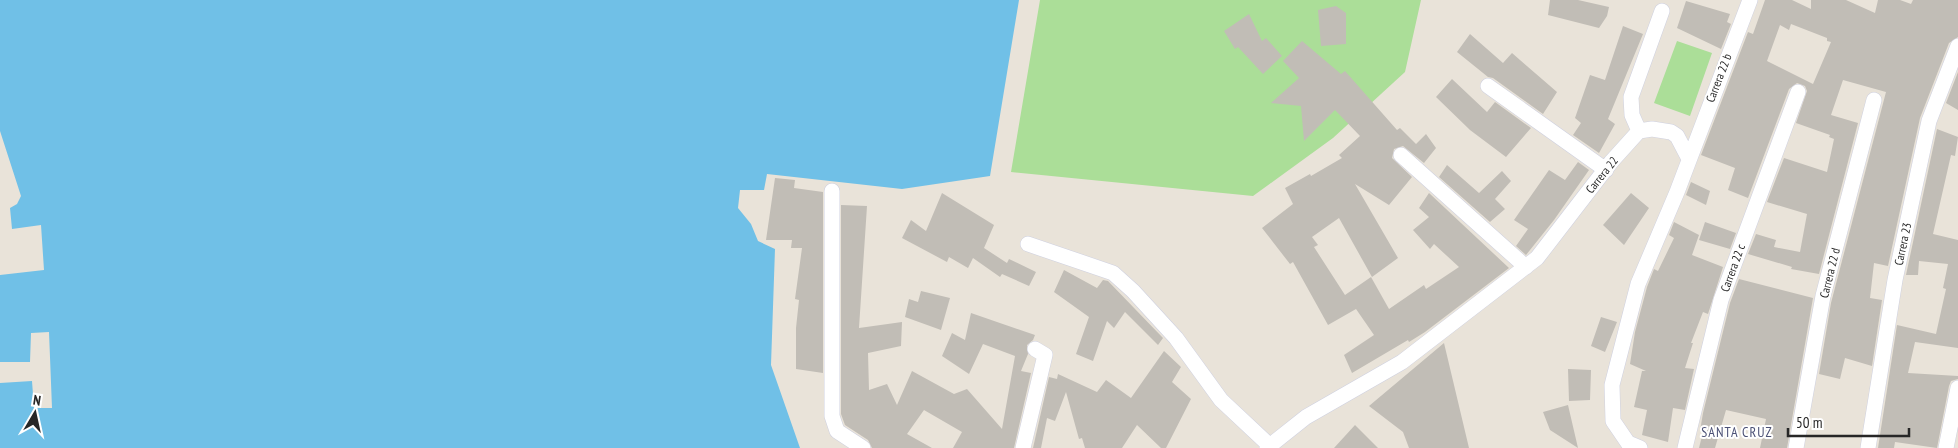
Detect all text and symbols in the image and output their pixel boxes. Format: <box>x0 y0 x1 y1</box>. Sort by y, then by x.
street label: Carrera 22 b <box>1702 51 1735 104</box>
street label: Carrera 22 <box>1582 153 1621 196</box>
street label: Carrera 23 <box>1891 221 1914 267</box>
street label: Carrera 22 c <box>1717 241 1748 294</box>
street label: Carrera 22 d <box>1816 246 1843 299</box>
north arrow <box>10 388 60 438</box>
text: N <box>32 391 42 410</box>
scale bar <box>1788 406 1909 438</box>
text: 50 m <box>1796 413 1822 432</box>
district label: SANTA CRUZ <box>1701 423 1773 441</box>

